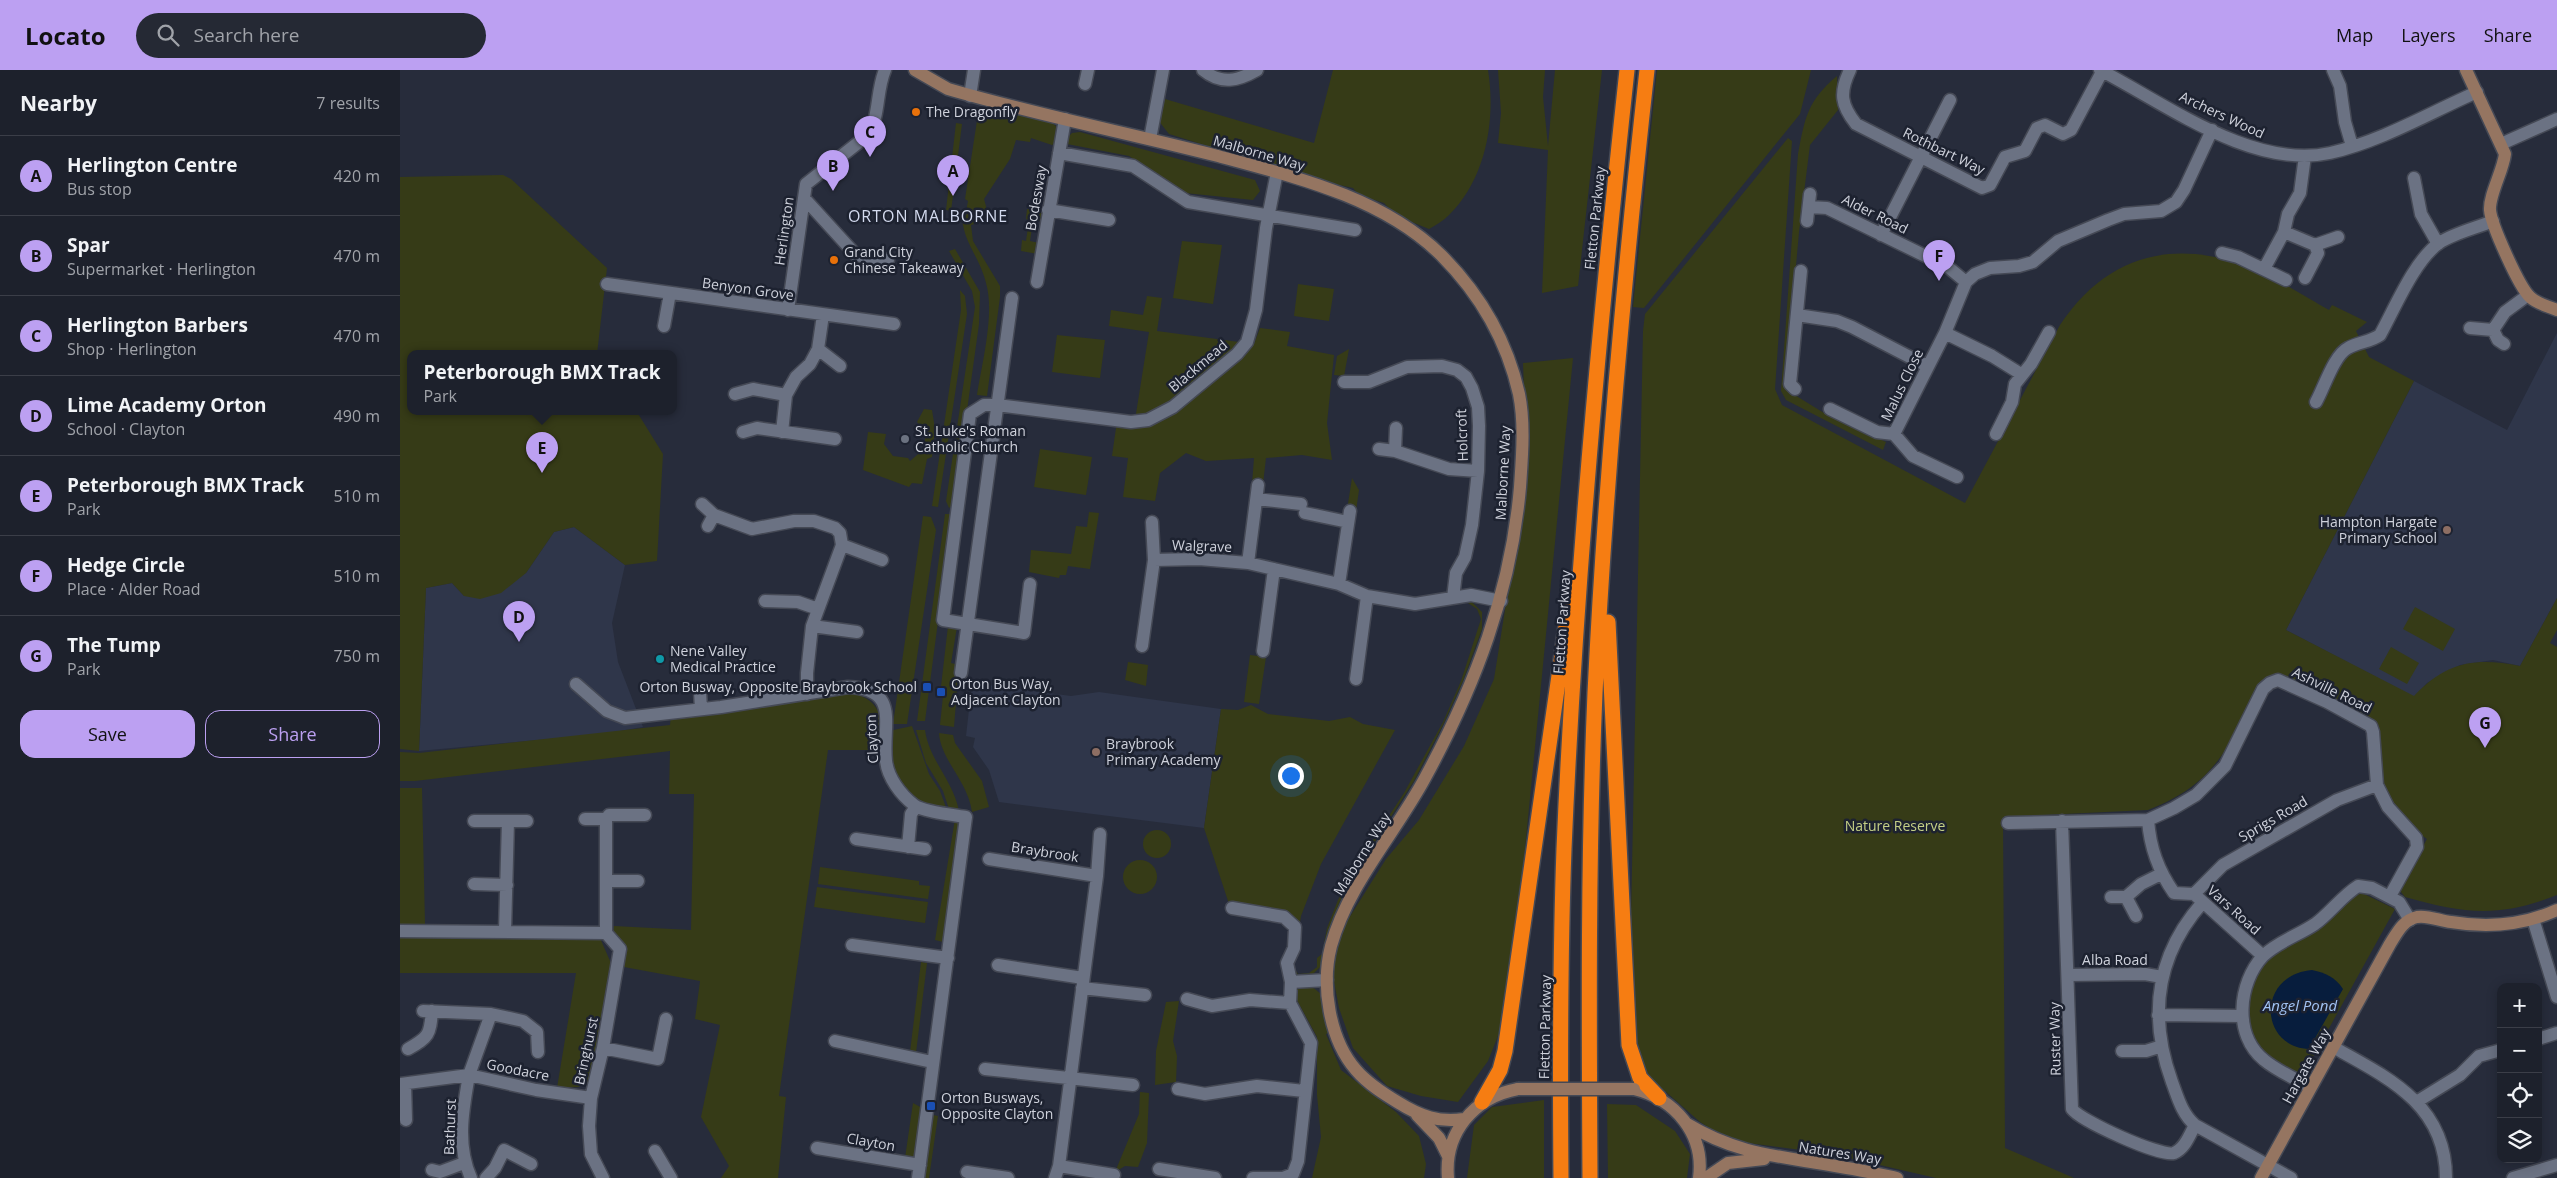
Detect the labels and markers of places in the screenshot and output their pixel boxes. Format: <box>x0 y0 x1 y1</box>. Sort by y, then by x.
place label: The Dragonfly <box>926 102 1018 121</box>
marker: The Dragonfly <box>910 106 922 118</box>
pin: C <box>854 116 886 157</box>
pin: B <box>817 150 849 191</box>
pin: A <box>937 155 969 196</box>
pin: F <box>1923 240 1955 281</box>
place label: Grand City Chinese Takeaway <box>844 242 965 277</box>
marker: Grand City Chinese Takeaway <box>828 254 840 266</box>
place label: St. Luke's Roman Catholic Church <box>915 421 1026 456</box>
pin: E <box>526 432 558 473</box>
marker: St. Luke's Roman Catholic Church <box>899 433 911 445</box>
place label: Hampton Hargate Primary School <box>2320 512 2437 547</box>
marker: Hampton Hargate Primary School <box>2441 524 2453 536</box>
pin: D <box>503 601 535 642</box>
place label: Nene Valley Medical Practice <box>670 641 776 676</box>
marker: Nene Valley Medical Practice <box>654 653 666 665</box>
place label: Orton Bus Way, Adjacent Clayton <box>951 674 1061 709</box>
place label: Orton Busway, Opposite Braybrook School <box>639 677 917 696</box>
marker: Orton Busway, Opposite Braybrook School <box>921 681 933 693</box>
marker: Orton Bus Way, Adjacent Clayton <box>935 686 947 698</box>
pin: G <box>2469 707 2501 748</box>
place label: Braybrook Primary Academy <box>1106 734 1222 769</box>
marker: Braybrook Primary Academy <box>1090 746 1102 758</box>
place label: Orton Busways, Opposite Clayton <box>941 1088 1053 1123</box>
marker: Orton Busways, Opposite Clayton <box>925 1100 937 1112</box>

